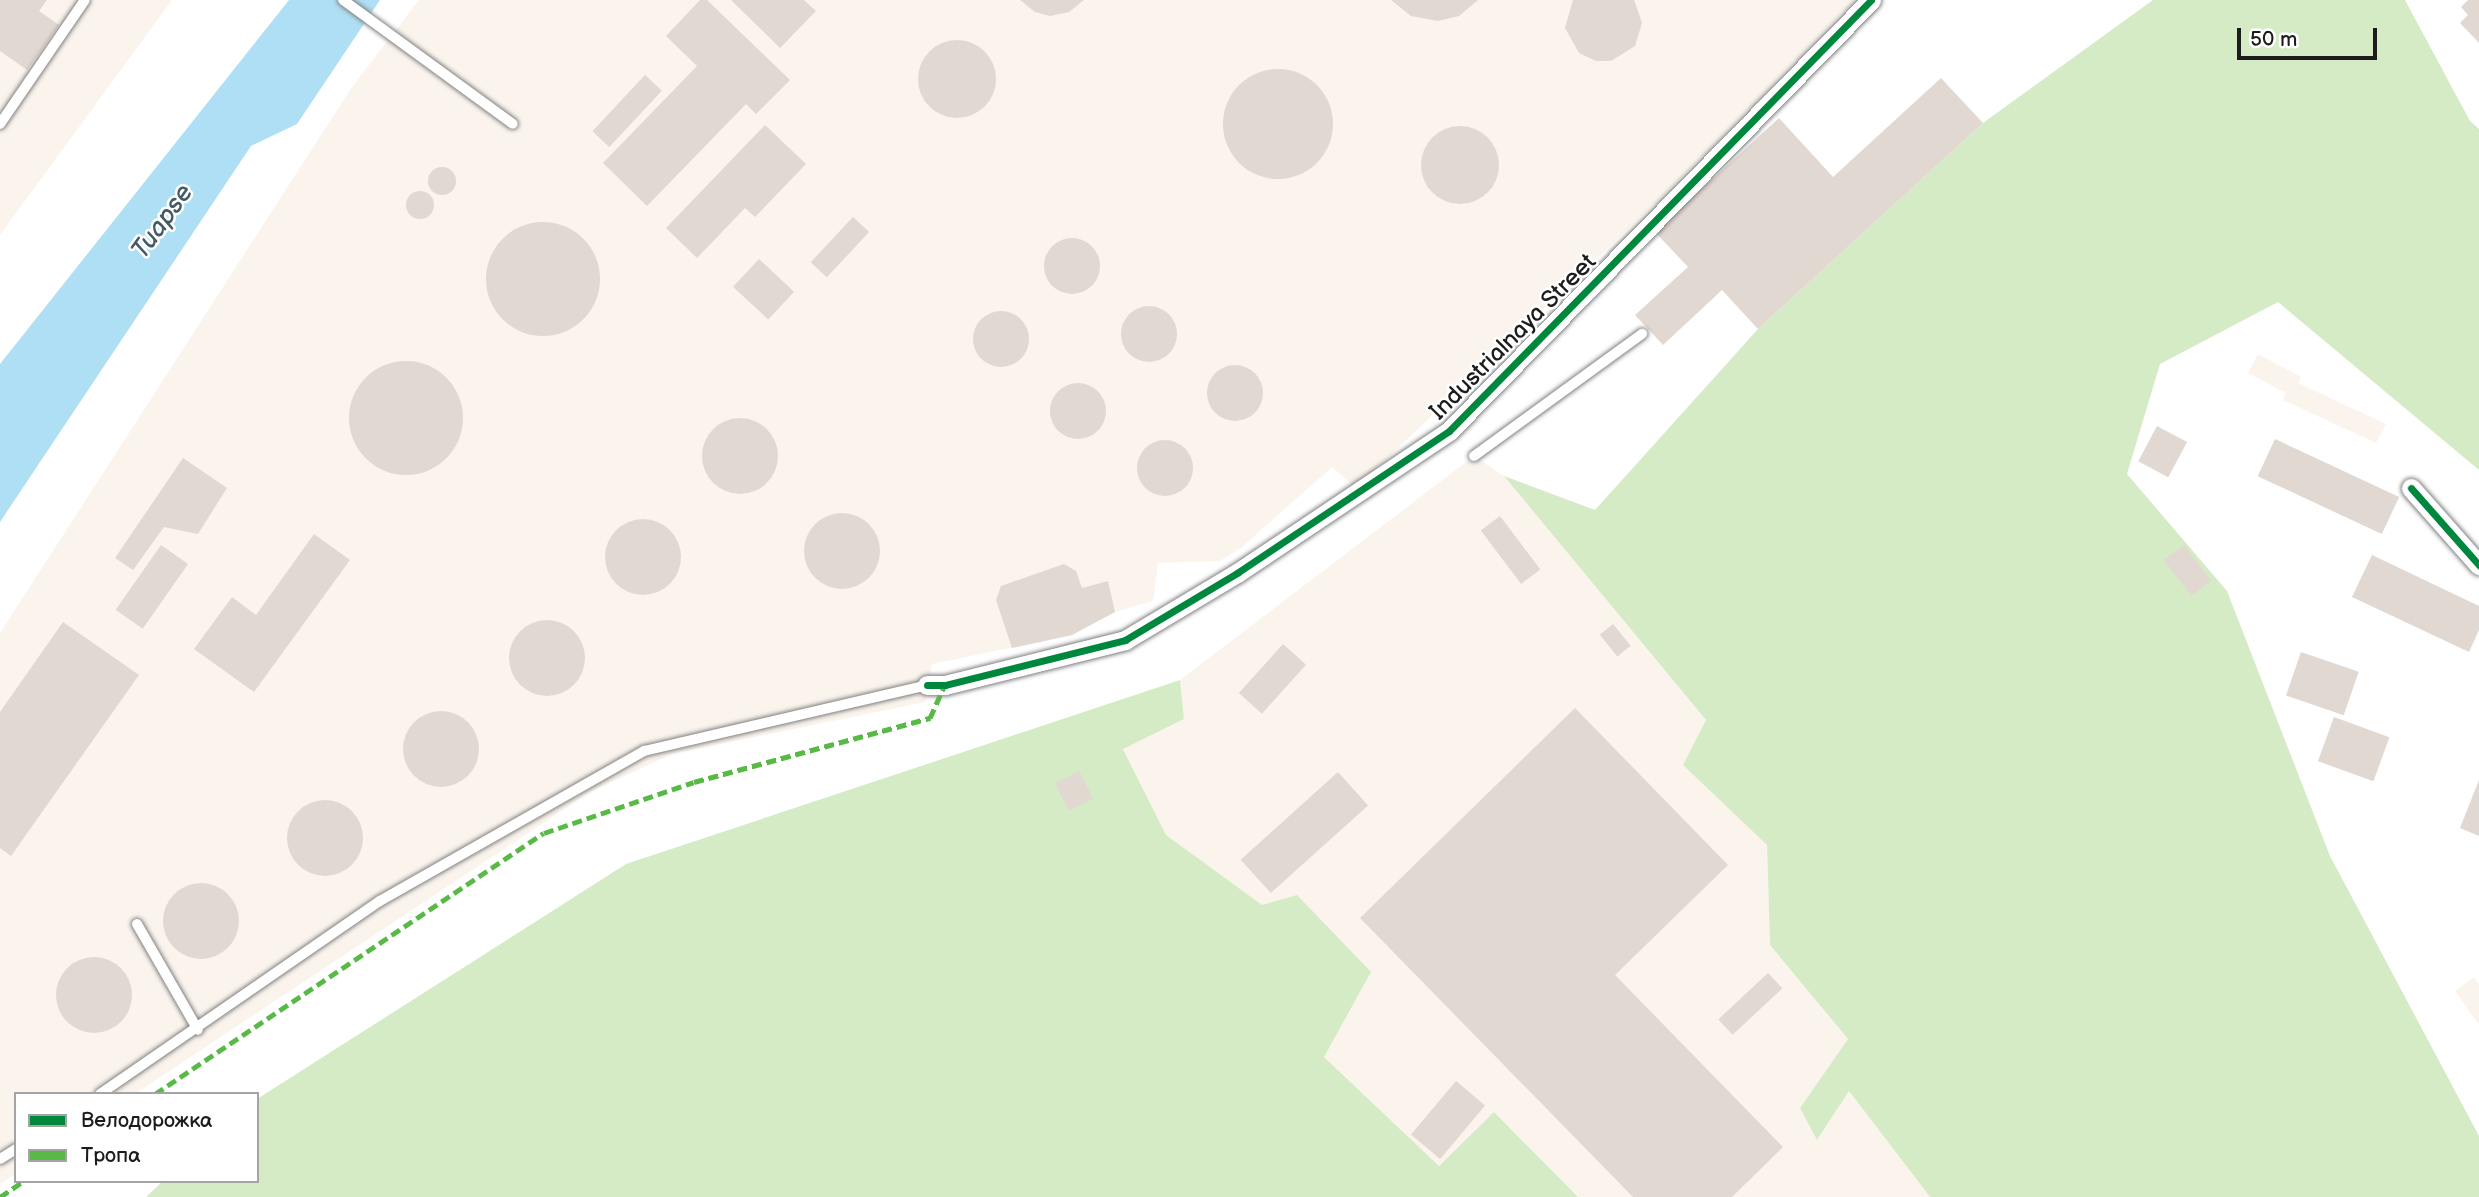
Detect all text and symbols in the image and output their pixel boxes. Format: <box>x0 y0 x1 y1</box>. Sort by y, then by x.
scale bar <box>2241 14 2381 58</box>
text: 50 m <box>2250 27 2297 52</box>
water label: Tuapse <box>125 178 201 266</box>
street label: Industrialnaya Street <box>1424 248 1602 426</box>
legend <box>14 1092 259 1183</box>
text: Велодорожка <box>81 1108 212 1133</box>
text: Тропа <box>81 1143 141 1168</box>

